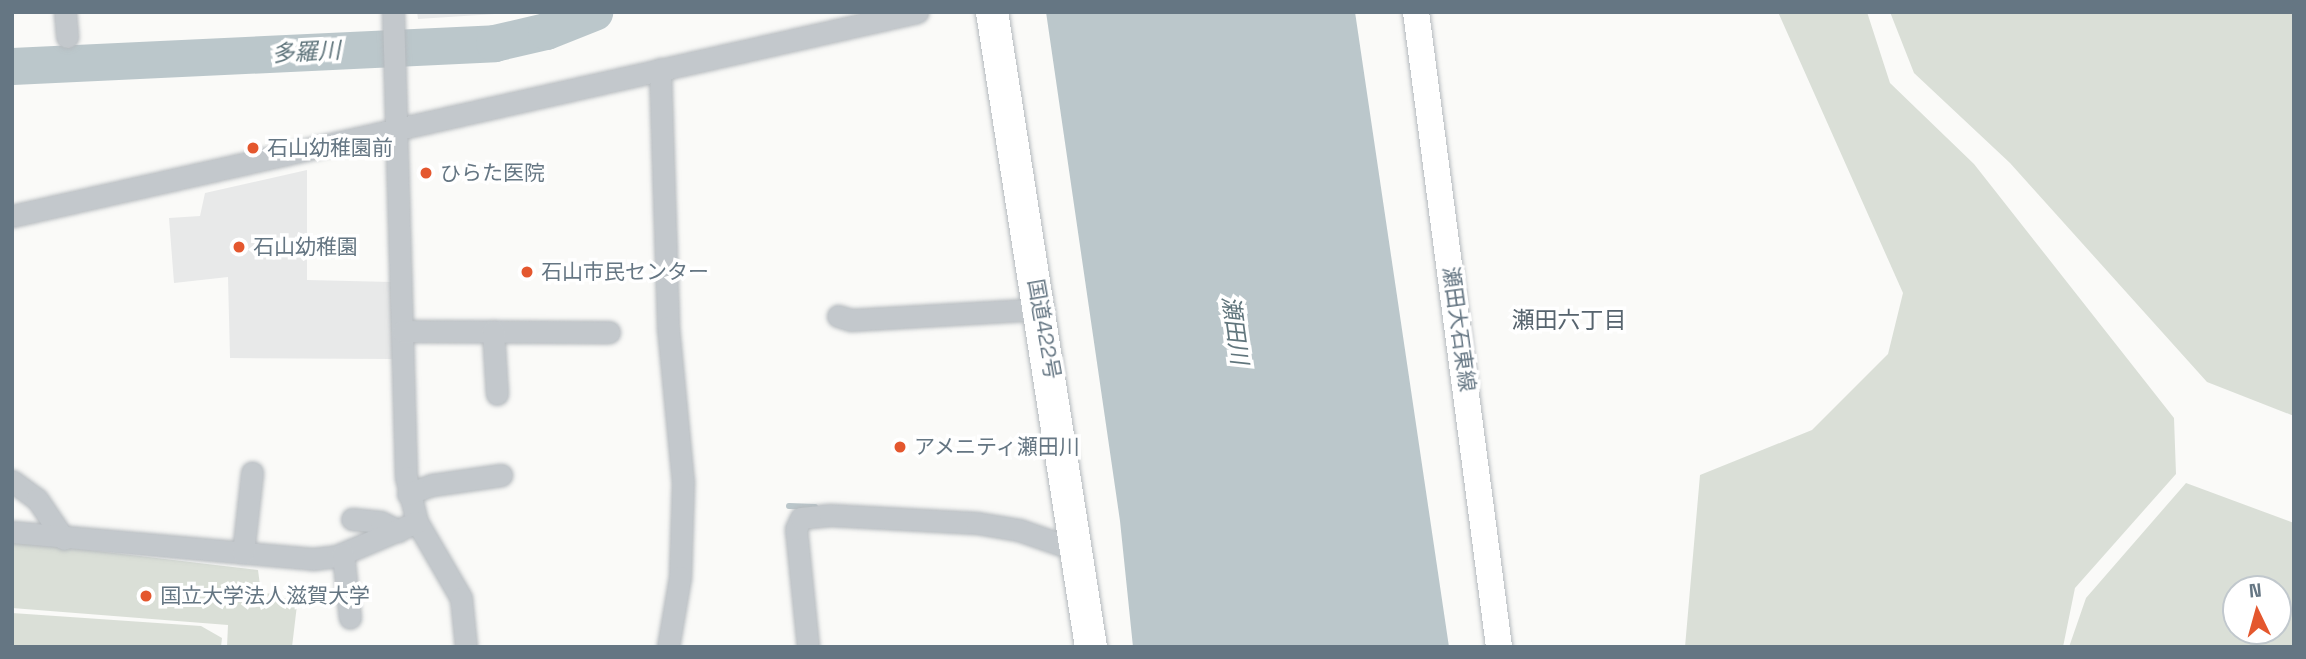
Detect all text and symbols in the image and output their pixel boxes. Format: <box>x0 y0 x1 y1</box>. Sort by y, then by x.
water label: 多羅川 <box>271 36 341 68</box>
place label: 石山幼稚園前 <box>267 135 393 161</box>
marker: 石山幼稚園前 <box>245 140 261 156</box>
place label: ひらた医院 <box>440 160 545 186</box>
marker: ひらた医院 <box>418 165 434 181</box>
place label: 石山幼稚園 <box>253 234 358 260</box>
marker: 石山幼稚園 <box>231 239 247 255</box>
place label: 石山市民センター <box>541 259 709 285</box>
marker: 石山市民センター <box>519 264 535 280</box>
street label: 瀬田大石東線 <box>1438 265 1480 393</box>
street label: 国道422号 <box>1023 277 1065 381</box>
water label: 瀬田川 <box>1217 294 1253 366</box>
district label: 瀬田六丁目 <box>1512 306 1626 334</box>
place label: アメニティ瀬田川 <box>914 434 1082 460</box>
marker: アメニティ瀬田川 <box>892 439 908 455</box>
north arrow <box>2222 575 2292 645</box>
text: N <box>2248 578 2263 604</box>
place label: 国立大学法人滋賀大学 <box>160 583 370 609</box>
marker: 国立大学法人滋賀大学 <box>138 588 154 604</box>

